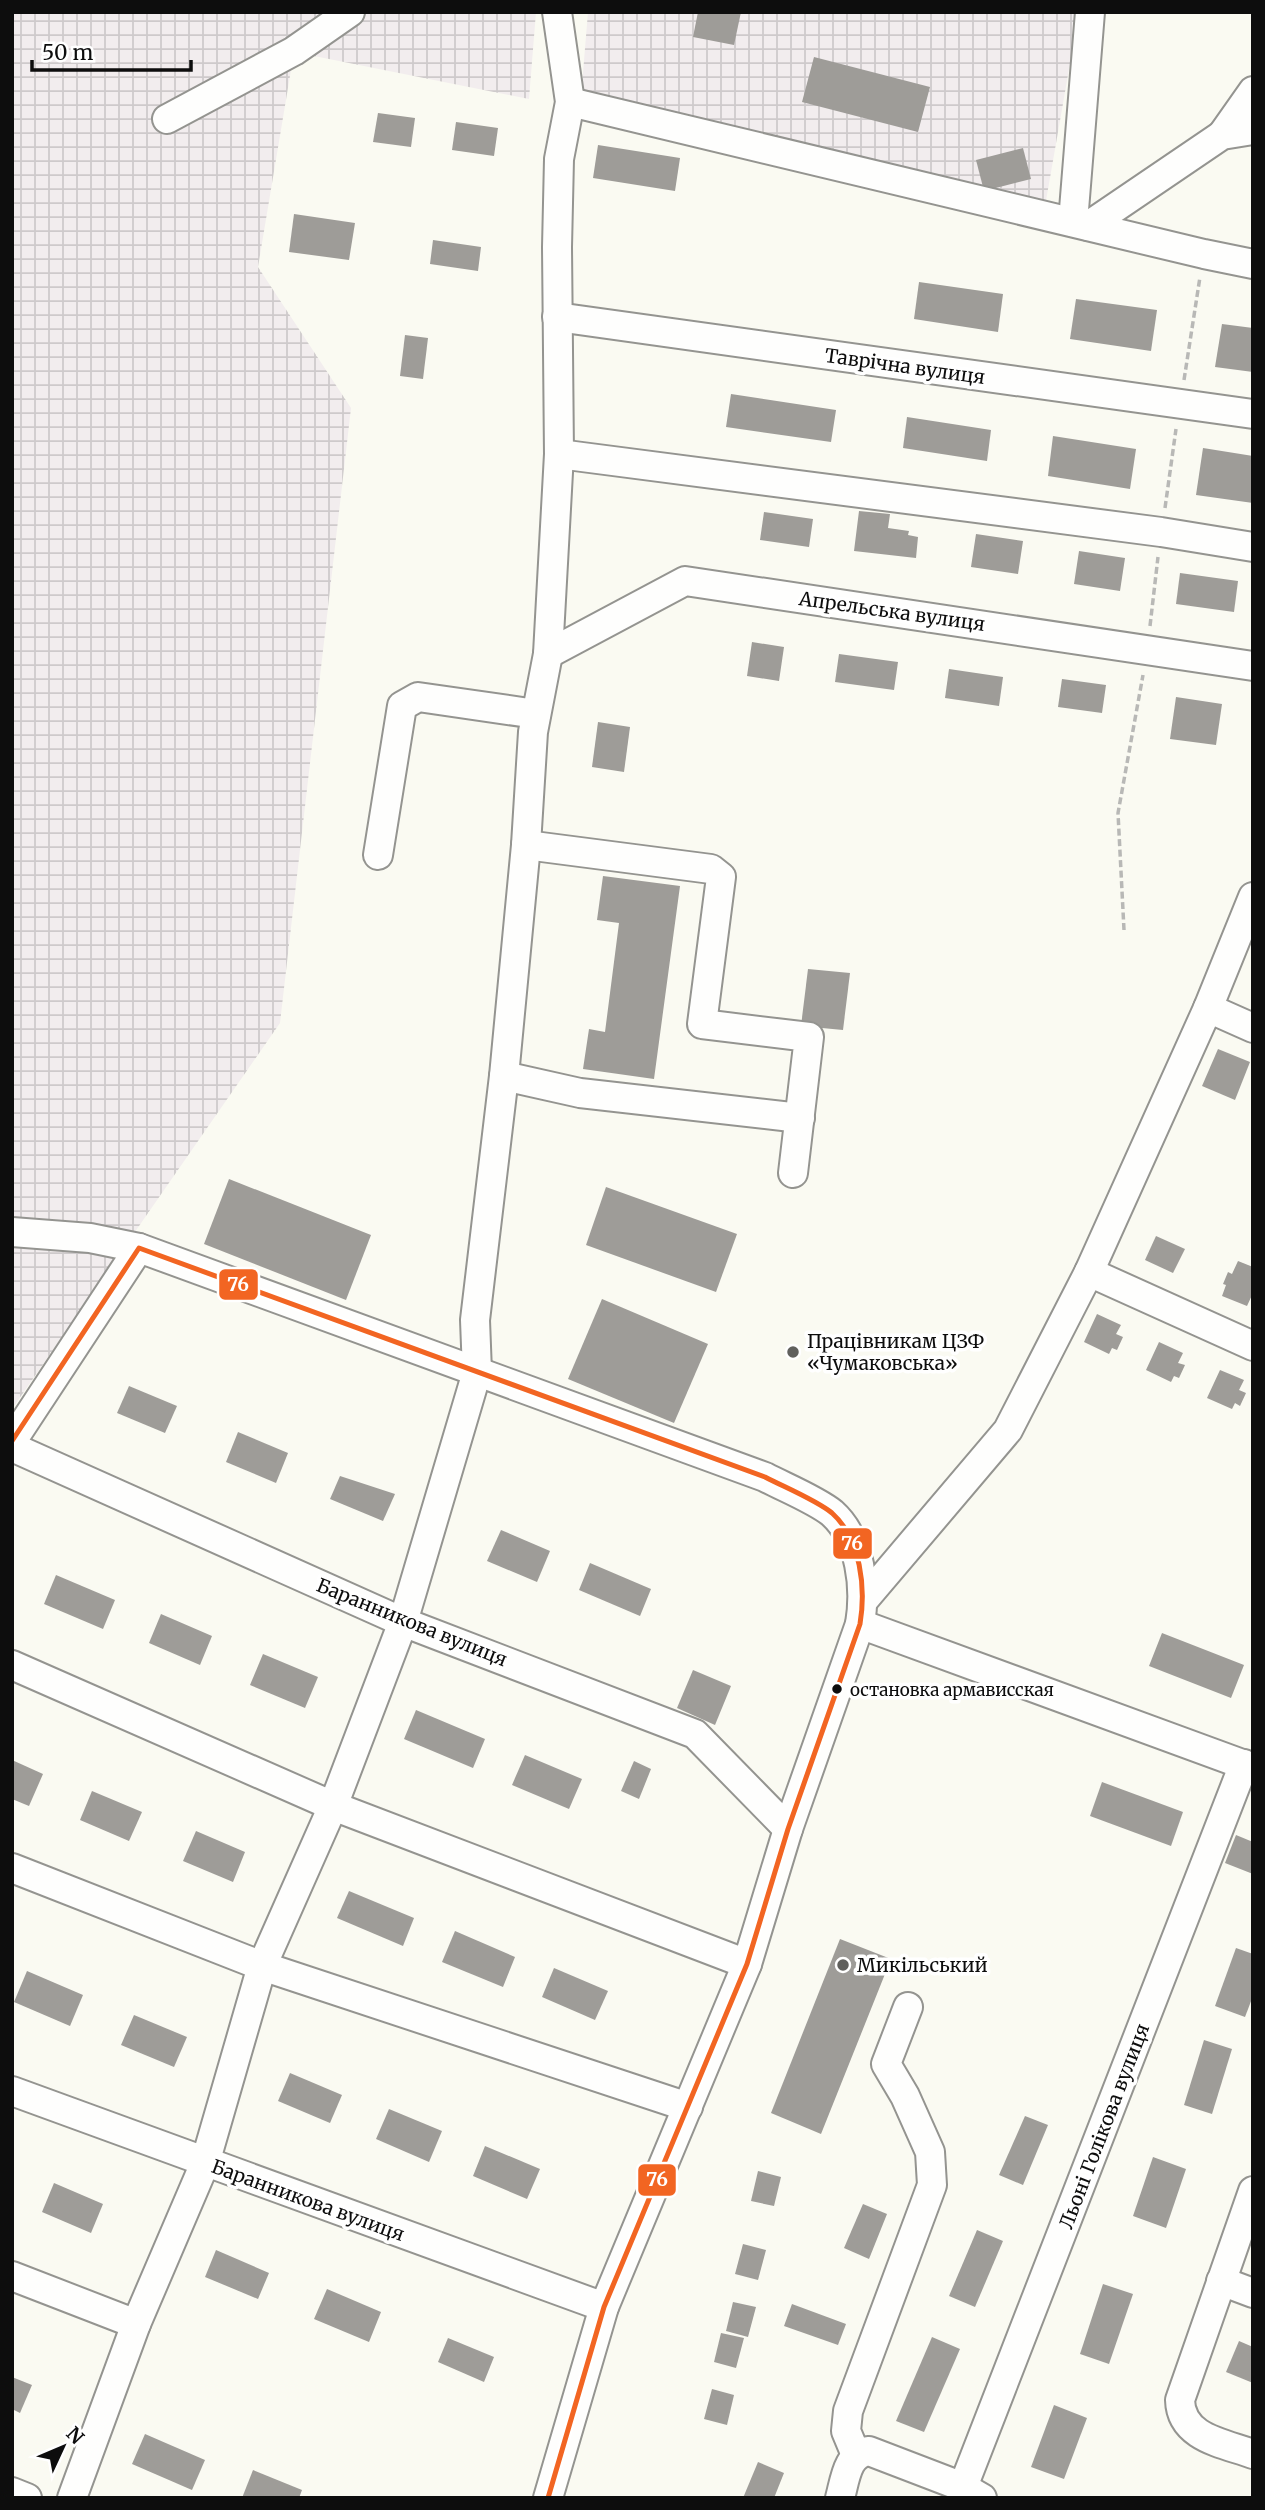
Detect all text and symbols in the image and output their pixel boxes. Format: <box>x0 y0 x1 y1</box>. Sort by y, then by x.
scale bar <box>32 28 191 72</box>
text: 50 m <box>42 39 93 66</box>
street label: Таврічна вулиця <box>823 343 987 389</box>
street label: Апрельська вулиця <box>796 586 987 636</box>
line badge: 76 <box>218 1268 259 1301</box>
text: 76 <box>227 1272 249 1296</box>
place label: Працівникам ЦЗФ «Чумаковська» <box>807 1329 985 1375</box>
marker: Працівникам ЦЗФ «Чумаковська» <box>785 1344 801 1360</box>
line badge: 76 <box>832 1527 873 1560</box>
text: 76 <box>841 1531 863 1555</box>
street label: Баранникова вулиця <box>313 1573 511 1671</box>
place label: остановка армависская <box>850 1679 1054 1701</box>
marker: остановка армависская <box>830 1682 844 1696</box>
place label: Микільський <box>857 1953 988 1977</box>
marker: Микільський <box>835 1957 851 1973</box>
street label: Льоні Голікова вулиця <box>1054 2020 1154 2232</box>
street label: Баранникова вулиця <box>208 2154 408 2246</box>
line badge: 76 <box>637 2163 677 2197</box>
text: 76 <box>646 2167 668 2191</box>
north arrow <box>28 2412 98 2482</box>
text: N <box>61 2421 89 2449</box>

